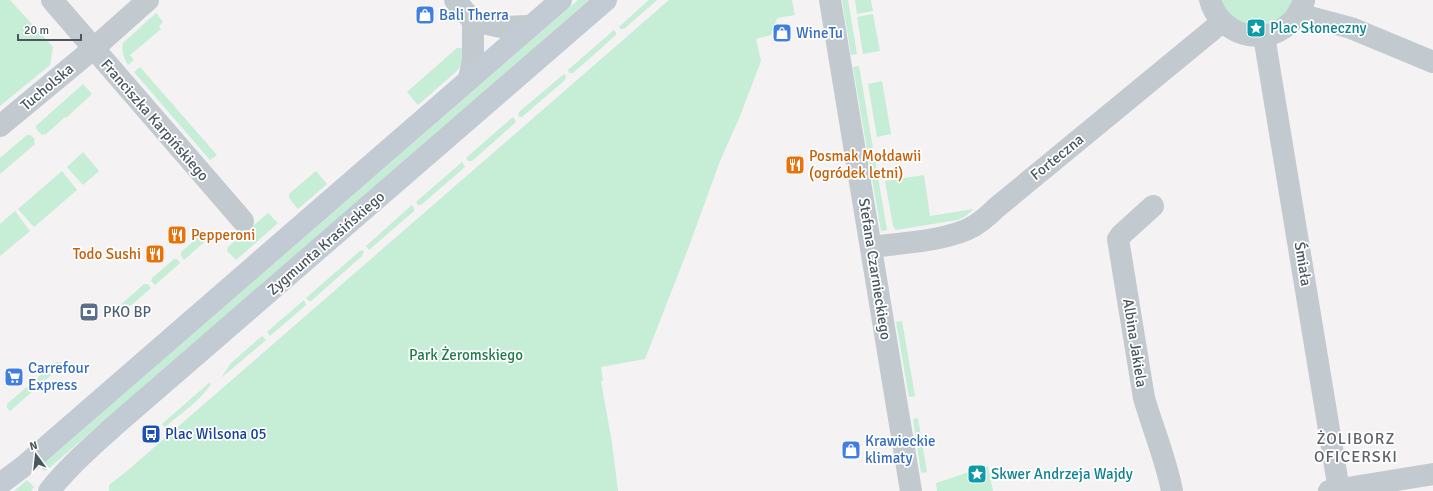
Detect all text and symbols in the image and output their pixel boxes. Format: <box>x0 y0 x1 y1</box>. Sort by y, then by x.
shop icon: Bali Therra <box>414 4 436 26</box>
place label: Bali Therra <box>439 6 509 24</box>
scale bar <box>18 16 81 42</box>
place icon: Plac Słoneczny <box>1245 17 1267 39</box>
place label: Plac Słoneczny <box>1270 19 1366 37</box>
shop icon: WineTu <box>771 22 793 44</box>
text: 20 m <box>24 23 49 38</box>
place label: WineTu <box>796 24 843 42</box>
street label: Franciszka Karpińskiego <box>97 56 213 185</box>
street label: Tucholska <box>17 60 77 114</box>
street label: Forteczna <box>1027 130 1087 184</box>
place label: Posmak Mołdawii (ogródek letni) <box>809 147 921 182</box>
restaurant icon: Posmak Mołdawii (ogródek letni) <box>784 154 806 176</box>
street label: Zygmunta Krasińskiego <box>264 187 388 299</box>
street label: Stefana Czarnieckiego <box>855 197 895 341</box>
restaurant icon: Pepperoni <box>166 224 188 246</box>
place label: Pepperoni <box>191 226 255 244</box>
street label: Śmiała <box>1291 240 1316 287</box>
restaurant icon: Todo Sushi <box>144 243 166 265</box>
place label: Todo Sushi <box>73 245 141 263</box>
street label: Albina Jakiela <box>1119 297 1151 389</box>
bank icon: PKO BP <box>78 301 100 323</box>
place label: PKO BP <box>103 303 151 321</box>
park label: Park Żeromskiego <box>409 346 523 364</box>
place label: Carrefour Express <box>28 359 90 394</box>
supermarket icon: Carrefour Express <box>3 366 25 388</box>
bus stop icon: Plac Wilsona 05 <box>140 423 162 445</box>
place label: Plac Wilsona 05 <box>165 425 267 443</box>
district label: ŻOLIBORZ OFICERSKI <box>1314 429 1398 467</box>
place label: Krawieckie klimaty <box>865 432 935 467</box>
north arrow <box>16 435 56 475</box>
text: N <box>28 439 39 453</box>
shop icon: Krawieckie klimaty <box>840 439 862 461</box>
place icon: Skwer Andrzeja Wajdy <box>966 463 988 485</box>
place label: Skwer Andrzeja Wajdy <box>991 465 1133 483</box>

